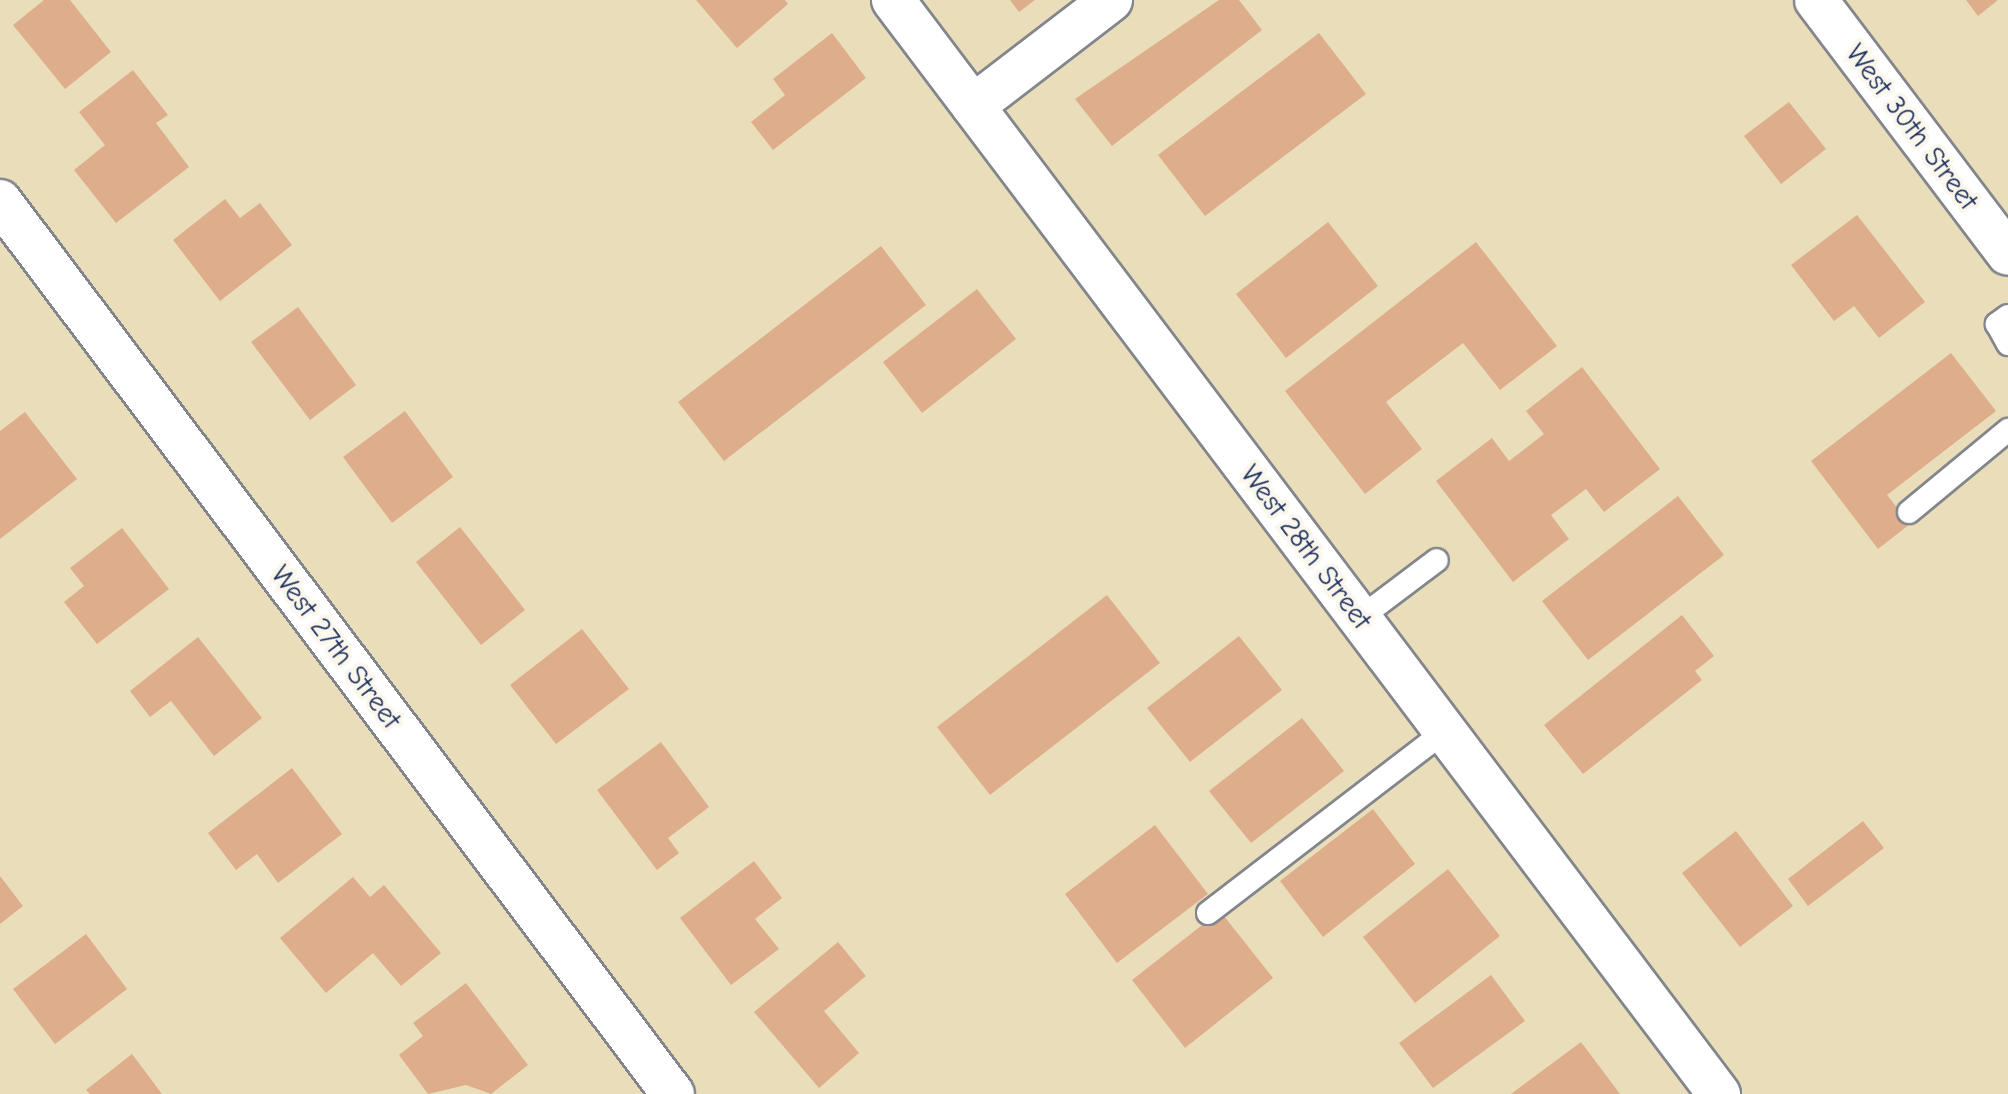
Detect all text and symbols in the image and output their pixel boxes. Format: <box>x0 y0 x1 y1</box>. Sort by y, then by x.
street label: West 30th Street <box>1839 37 1985 217</box>
street label: West 28th Street <box>1233 458 1379 636</box>
street label: West 27th Street <box>264 559 408 735</box>

